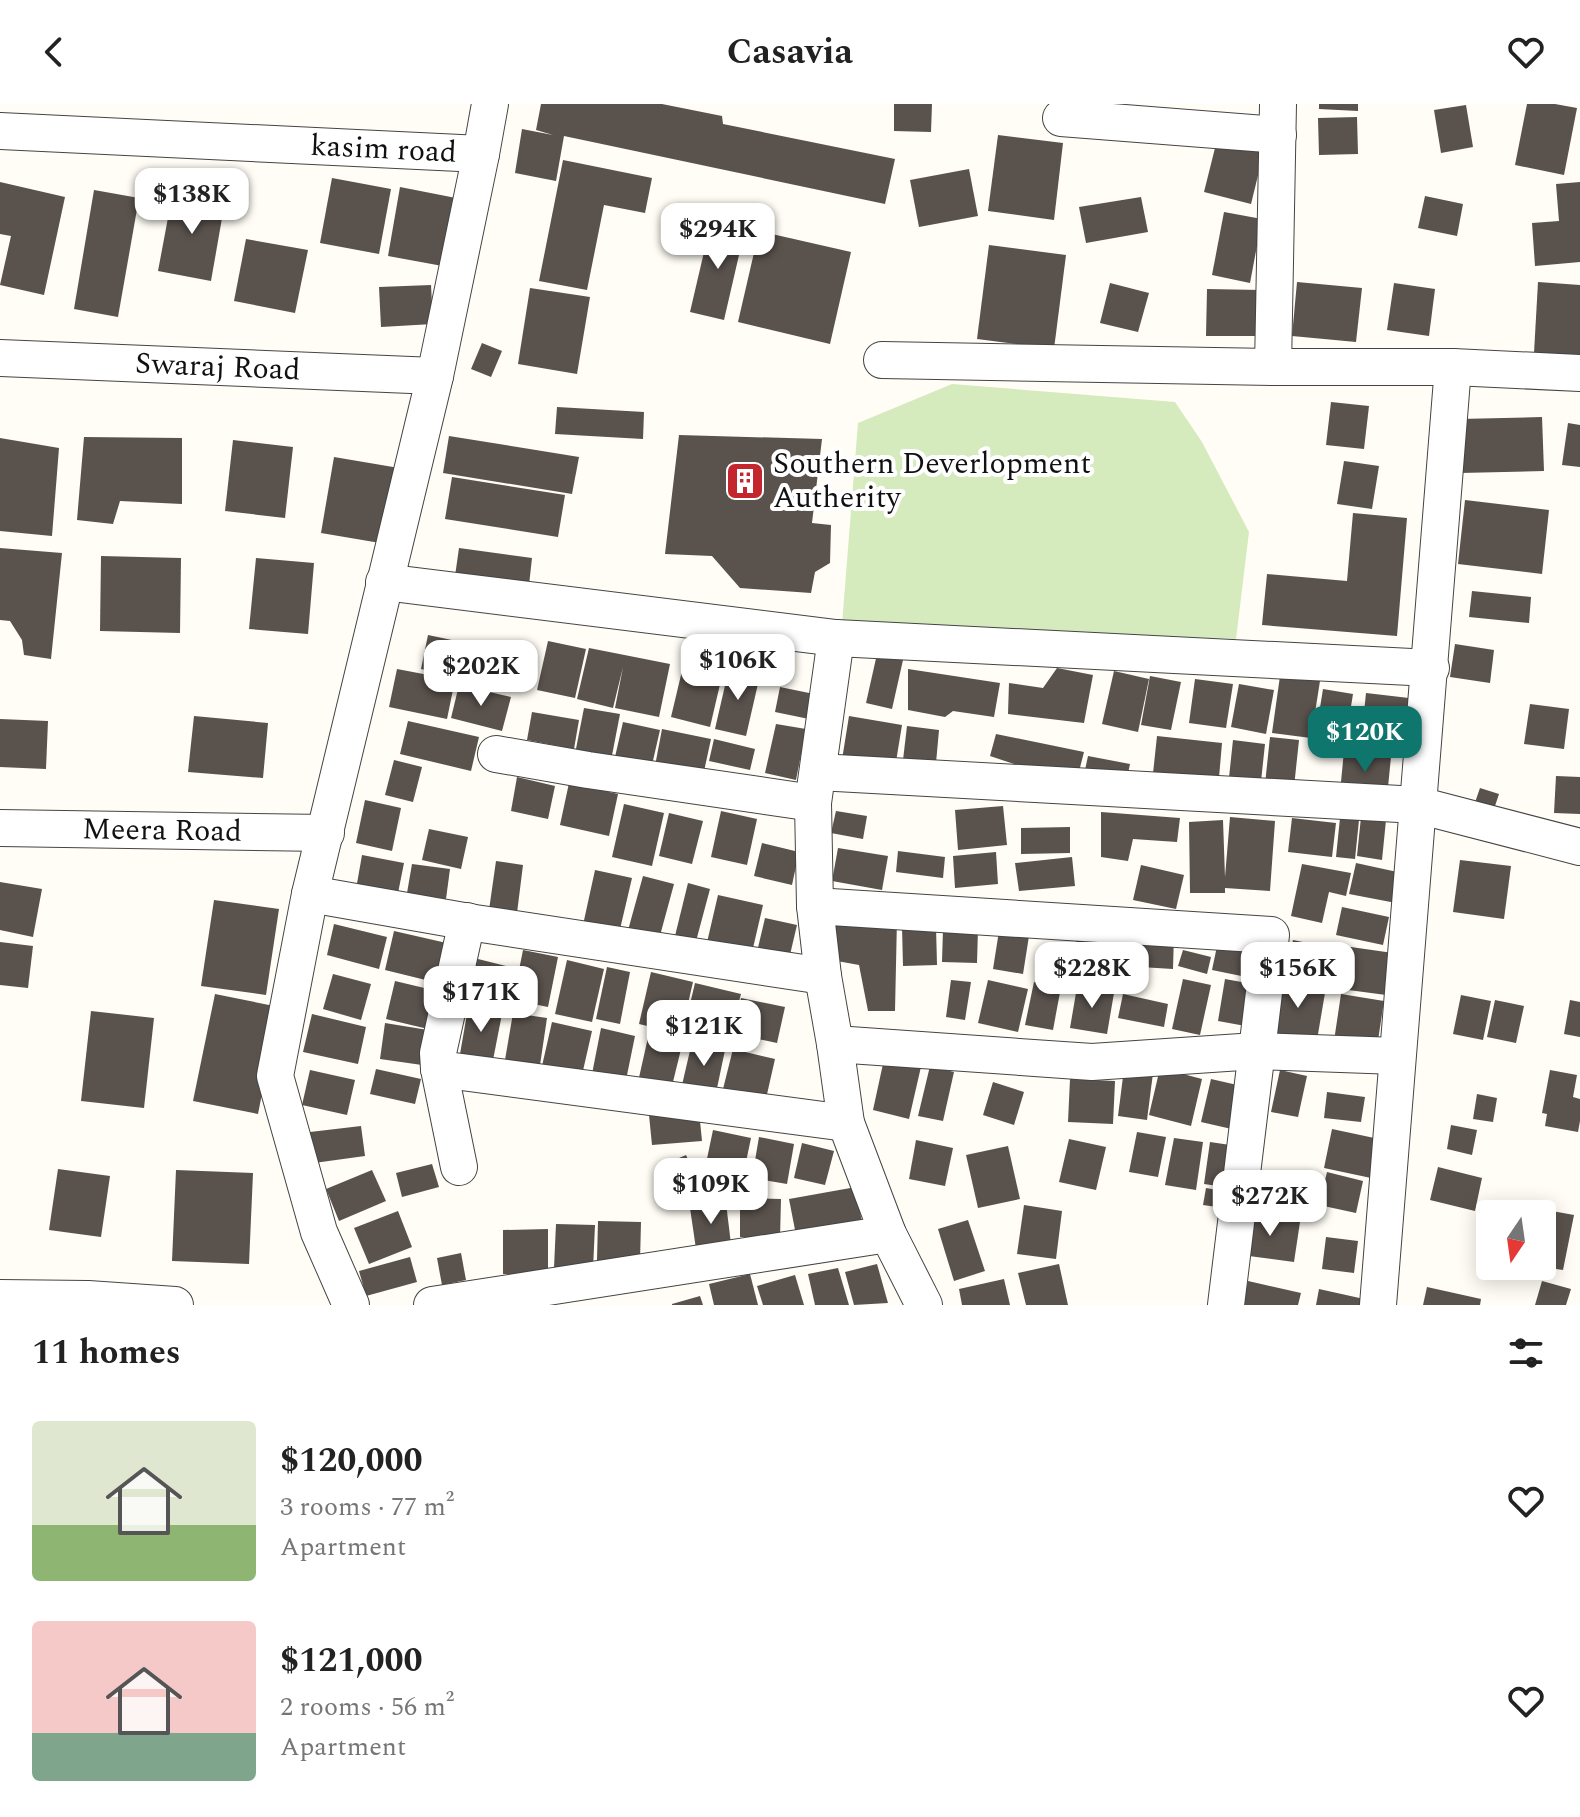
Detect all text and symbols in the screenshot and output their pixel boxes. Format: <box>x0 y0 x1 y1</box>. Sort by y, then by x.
text: Casavia <box>727 25 853 80</box>
icon: back <box>32 30 76 74</box>
icon: heart <box>1504 30 1548 74</box>
street label: kasim road <box>309 123 458 176</box>
pin: $138K <box>136 168 248 236</box>
text: $138K <box>153 174 231 214</box>
pin: $294K <box>662 203 774 271</box>
text: $294K <box>679 209 757 249</box>
street label: Swaraj Road <box>134 341 301 393</box>
place label: Southern Deverlopment Autherity <box>773 441 1091 521</box>
building icon: Southern Deverlopment Autherity <box>724 460 766 502</box>
pin: $106K <box>682 634 794 702</box>
pin: $202K <box>425 640 537 708</box>
text: $106K <box>699 640 777 680</box>
text: $202K <box>442 646 520 686</box>
pin: $120K <box>1309 706 1421 774</box>
text: $120K <box>1326 712 1404 752</box>
street label: Meera Road <box>82 806 242 855</box>
pin: $228K <box>1036 942 1148 1010</box>
pin: $156K <box>1242 942 1354 1010</box>
text: $228K <box>1053 948 1131 988</box>
text: $156K <box>1259 948 1337 988</box>
pin: $171K <box>425 966 537 1034</box>
text: $171K <box>442 972 520 1012</box>
pin: $121K <box>648 1000 760 1068</box>
text: $121K <box>665 1006 743 1046</box>
pin: $109K <box>655 1158 767 1226</box>
text: $109K <box>672 1164 750 1204</box>
pin: $272K <box>1214 1170 1326 1238</box>
text: $272K <box>1231 1176 1309 1216</box>
north arrow <box>1476 1200 1556 1280</box>
map controls <box>1476 1200 1556 1280</box>
text: 11 homes <box>32 1327 181 1379</box>
icon: filters <box>1504 1331 1548 1375</box>
text: $120,000 <box>280 1435 423 1487</box>
icon: home <box>96 1453 192 1549</box>
icon: heart <box>1504 1479 1548 1523</box>
text: 3 rooms · 77 m² <box>280 1487 454 1527</box>
text: Apartment <box>280 1527 406 1567</box>
text: $121,000 <box>280 1635 423 1687</box>
icon: home <box>96 1653 192 1749</box>
icon: heart <box>1504 1679 1548 1723</box>
text: 2 rooms · 56 m² <box>280 1687 454 1727</box>
text: Apartment <box>280 1727 406 1767</box>

